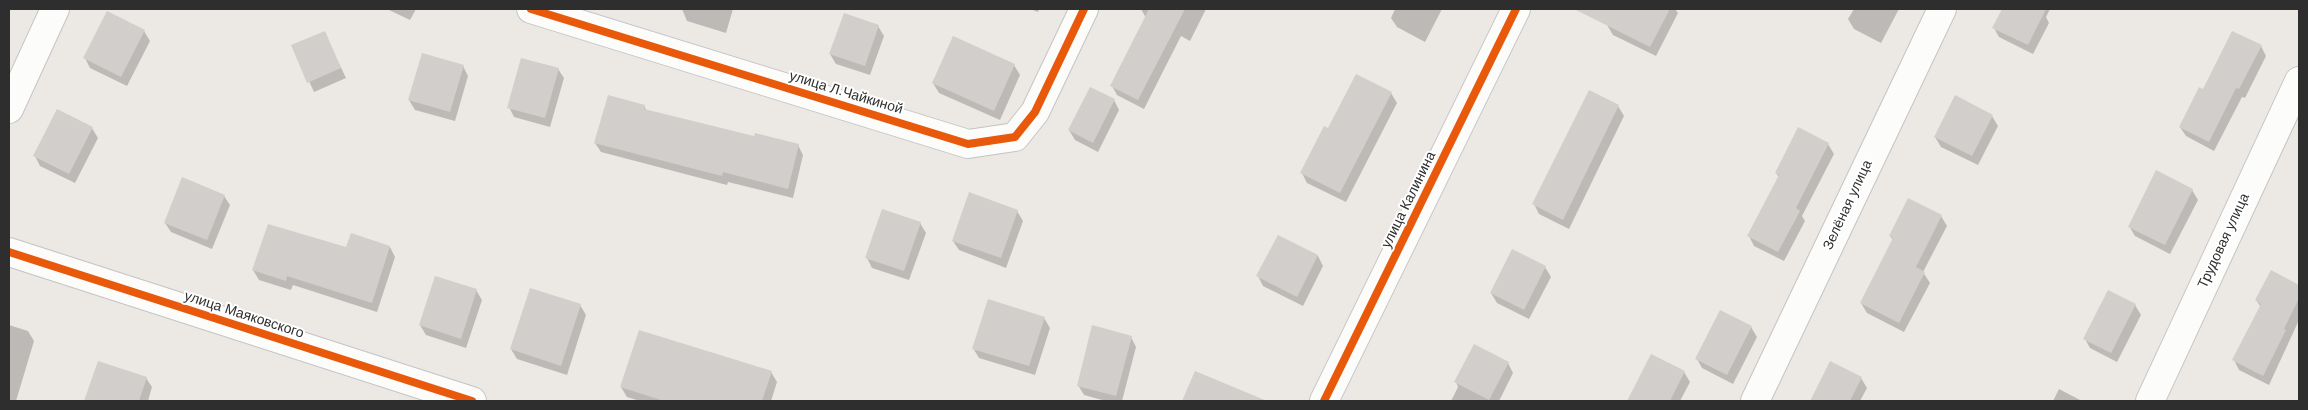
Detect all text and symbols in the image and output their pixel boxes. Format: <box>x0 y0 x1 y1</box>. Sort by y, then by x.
street label: улица Л.Чайкиной <box>787 68 905 118</box>
street label: улица Калинина <box>1378 149 1440 251</box>
street label: Зелёная улица <box>1820 157 1876 253</box>
street label: Трудовая улица <box>2195 191 2253 291</box>
street label: улица Маяковского <box>182 288 306 342</box>

